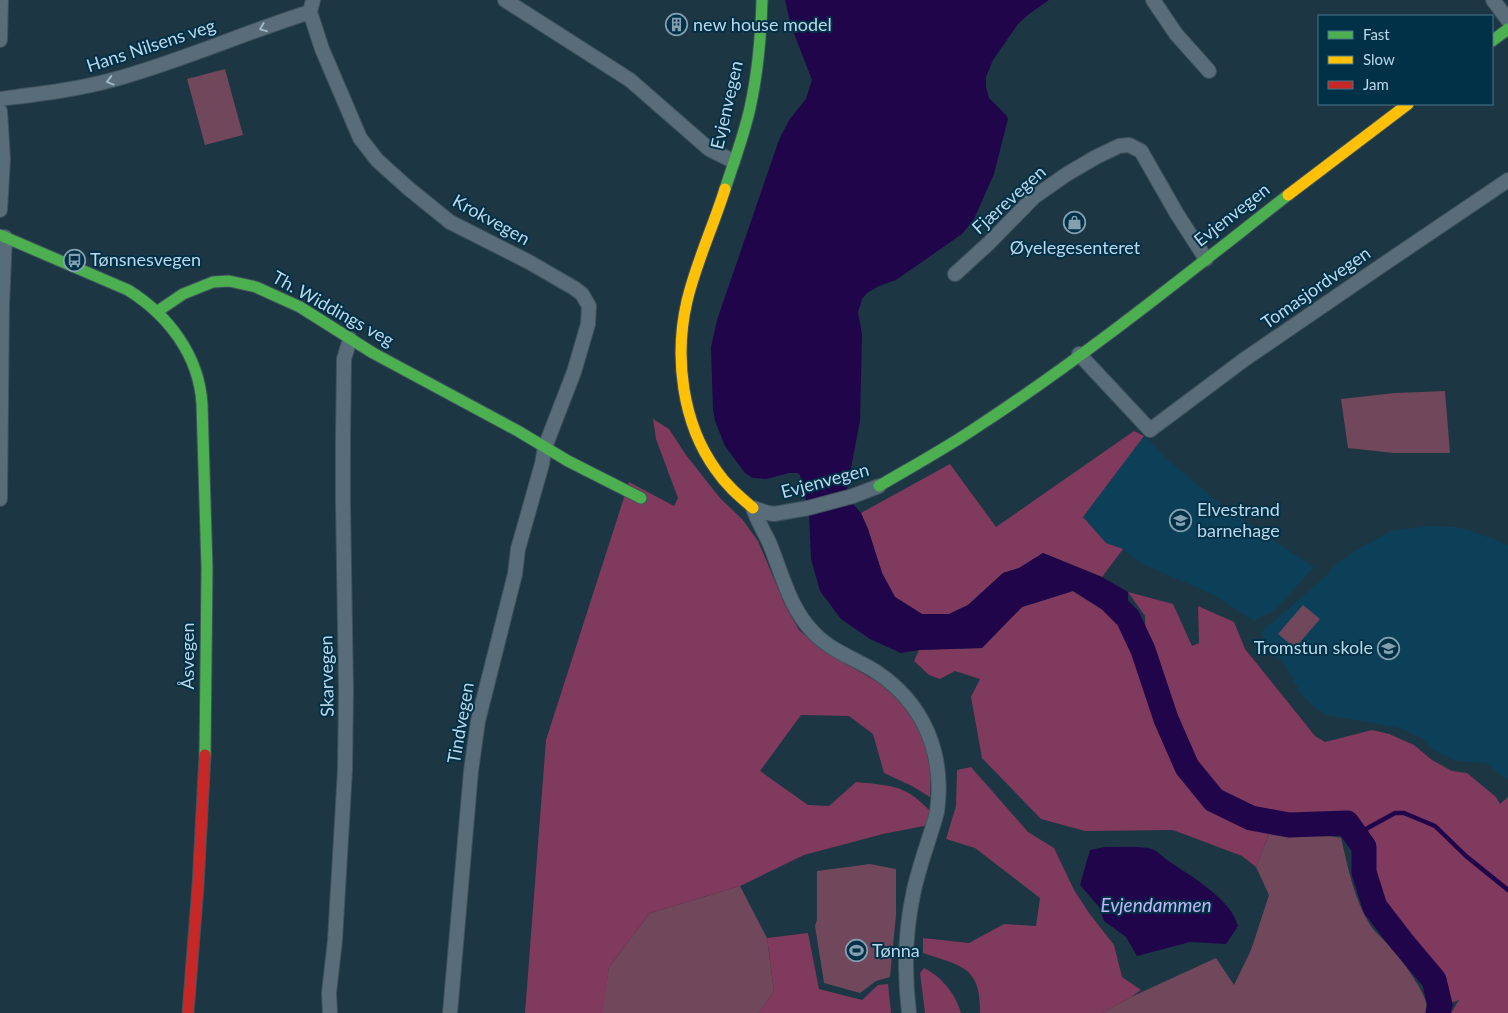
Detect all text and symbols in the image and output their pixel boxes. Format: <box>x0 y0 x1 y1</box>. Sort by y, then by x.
building icon: new house model <box>665 13 689 37</box>
place label: new house model <box>693 13 832 35</box>
street label: Hans Nilsens veg <box>83 14 218 76</box>
legend <box>1318 15 1493 105</box>
one-way arrow <box>260 22 268 32</box>
text: Fast <box>1363 25 1390 43</box>
text: Slow <box>1363 50 1395 68</box>
street label: Evjenvegen <box>705 58 747 151</box>
one-way arrow <box>106 75 114 85</box>
text: Jam <box>1363 75 1389 93</box>
street label: Fjærevegen <box>967 160 1050 238</box>
street label: Evjenvegen <box>1189 178 1274 251</box>
street label: Krokvegen <box>449 189 534 249</box>
shop icon: Øyelegesenteret <box>1063 211 1087 235</box>
place label: Øyelegesenteret <box>1010 236 1141 258</box>
street label: Tomasjordvegen <box>1257 241 1374 333</box>
bus stop icon: Tønsnesvegen <box>62 248 86 272</box>
place label: Tønsnesvegen <box>90 248 201 270</box>
street label: Th. Widdings veg <box>269 266 398 351</box>
street label: Evjenvegen <box>778 458 871 502</box>
place label: Elvestrand barnehage <box>1197 498 1280 541</box>
school or university icon: Elvestrand barnehage <box>1169 508 1193 532</box>
street label: Åsvegen <box>176 622 198 690</box>
street label: Skarvegen <box>314 635 338 717</box>
place label: Tromstun skole <box>1254 636 1373 658</box>
school or university icon: Tromstun skole <box>1377 636 1401 660</box>
street label: Tindvegen <box>442 680 478 765</box>
water label: Evjendammen <box>1100 893 1212 916</box>
sports icon: Tønna <box>844 939 868 963</box>
place label: Tønna <box>872 939 920 961</box>

